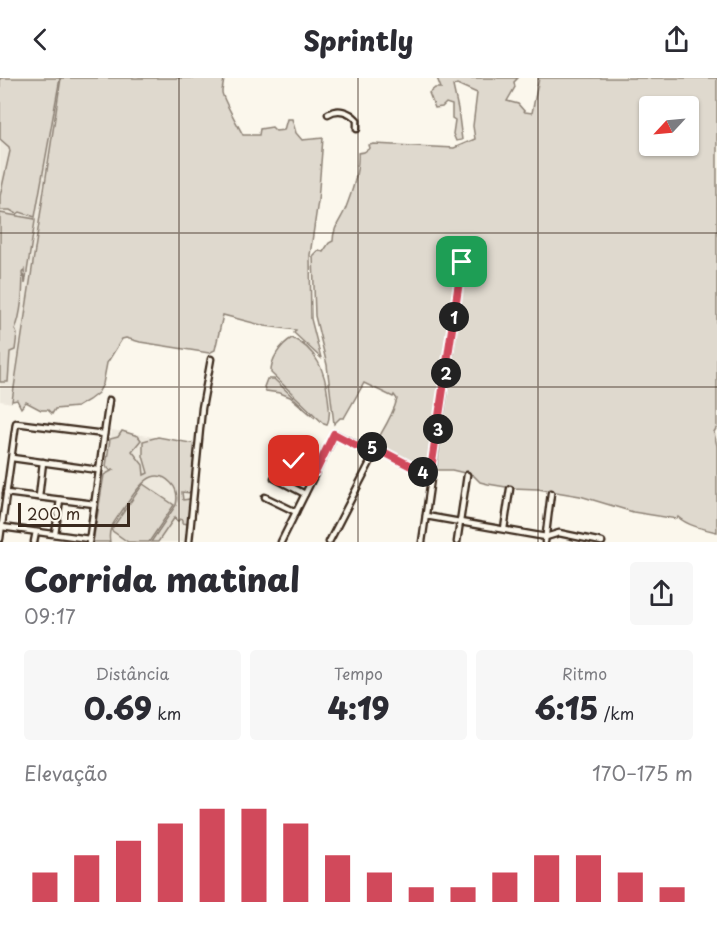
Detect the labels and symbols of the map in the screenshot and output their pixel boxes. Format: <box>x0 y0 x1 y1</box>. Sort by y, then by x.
north arrow <box>639 96 699 156</box>
pin <box>436 236 487 287</box>
pin: 1 <box>439 302 469 332</box>
pin: 2 <box>431 358 461 388</box>
pin: 3 <box>423 414 453 444</box>
pin: 5 <box>357 432 387 462</box>
pin <box>268 435 319 486</box>
pin: 4 <box>408 457 438 487</box>
scale bar <box>18 500 130 528</box>

